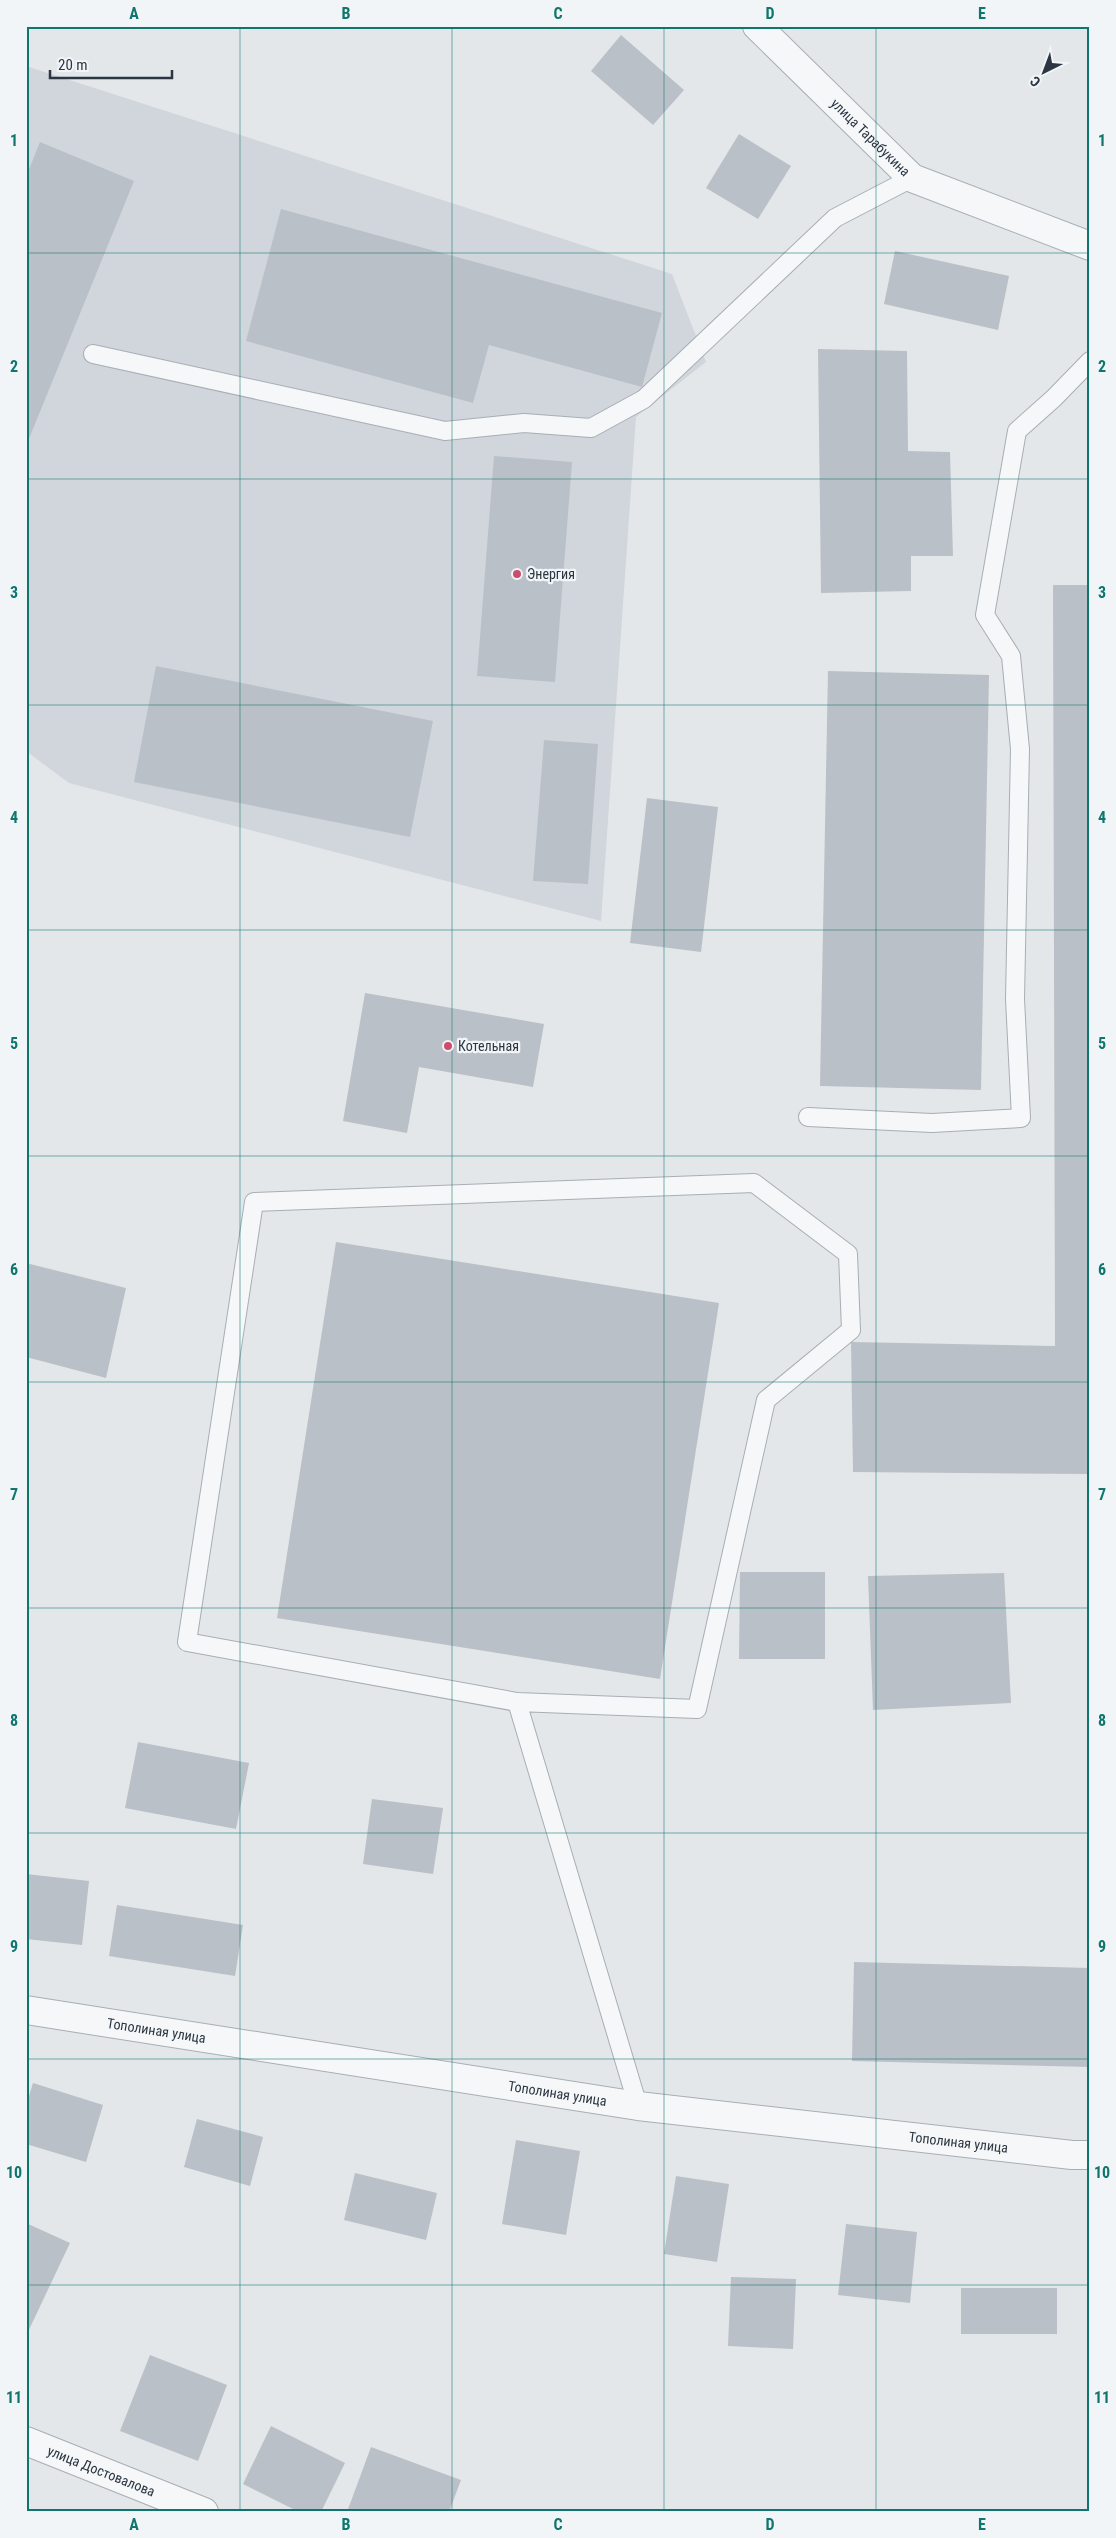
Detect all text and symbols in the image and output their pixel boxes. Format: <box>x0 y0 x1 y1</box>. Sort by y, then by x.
text: A <box>129 4 139 23</box>
text: B <box>342 4 351 23</box>
text: C <box>553 4 563 23</box>
text: D <box>765 4 775 23</box>
text: E <box>978 4 986 23</box>
scale bar <box>50 48 172 80</box>
north arrow <box>1018 48 1068 98</box>
text: 20 m <box>58 56 88 74</box>
text: С <box>1027 73 1044 90</box>
street label: улица Тарабукина <box>828 95 913 179</box>
text: 1 <box>10 131 18 150</box>
text: 1 <box>1098 131 1106 150</box>
text: 2 <box>10 357 18 376</box>
text: 2 <box>1098 357 1106 376</box>
place label: Энергия <box>527 566 575 582</box>
marker: Энергия <box>511 568 523 580</box>
text: 3 <box>10 583 18 602</box>
text: 3 <box>1098 583 1106 602</box>
text: 4 <box>10 808 18 827</box>
text: 4 <box>1098 808 1106 827</box>
text: 5 <box>10 1034 18 1053</box>
text: 5 <box>1098 1034 1106 1053</box>
place label: Котельная <box>458 1038 519 1054</box>
marker: Котельная <box>442 1040 454 1052</box>
text: 6 <box>10 1260 18 1279</box>
text: 6 <box>1098 1260 1106 1279</box>
text: 7 <box>10 1485 18 1504</box>
text: 7 <box>1098 1485 1106 1504</box>
text: 8 <box>10 1711 18 1730</box>
text: 8 <box>1098 1711 1106 1730</box>
text: 9 <box>10 1937 18 1956</box>
text: 9 <box>1098 1937 1106 1956</box>
street label: Тополиная улица <box>106 2015 207 2046</box>
street label: Тополиная улица <box>507 2078 608 2109</box>
street label: Тополиная улица <box>908 2129 1009 2156</box>
text: 10 <box>6 2163 22 2182</box>
text: 10 <box>1094 2163 1110 2182</box>
text: 11 <box>6 2388 22 2407</box>
text: 11 <box>1094 2388 1110 2407</box>
street label: улица Достовалова <box>45 2442 157 2500</box>
text: A <box>129 2515 139 2534</box>
text: B <box>342 2515 351 2534</box>
text: C <box>553 2515 563 2534</box>
text: D <box>765 2515 775 2534</box>
text: E <box>978 2515 986 2534</box>

